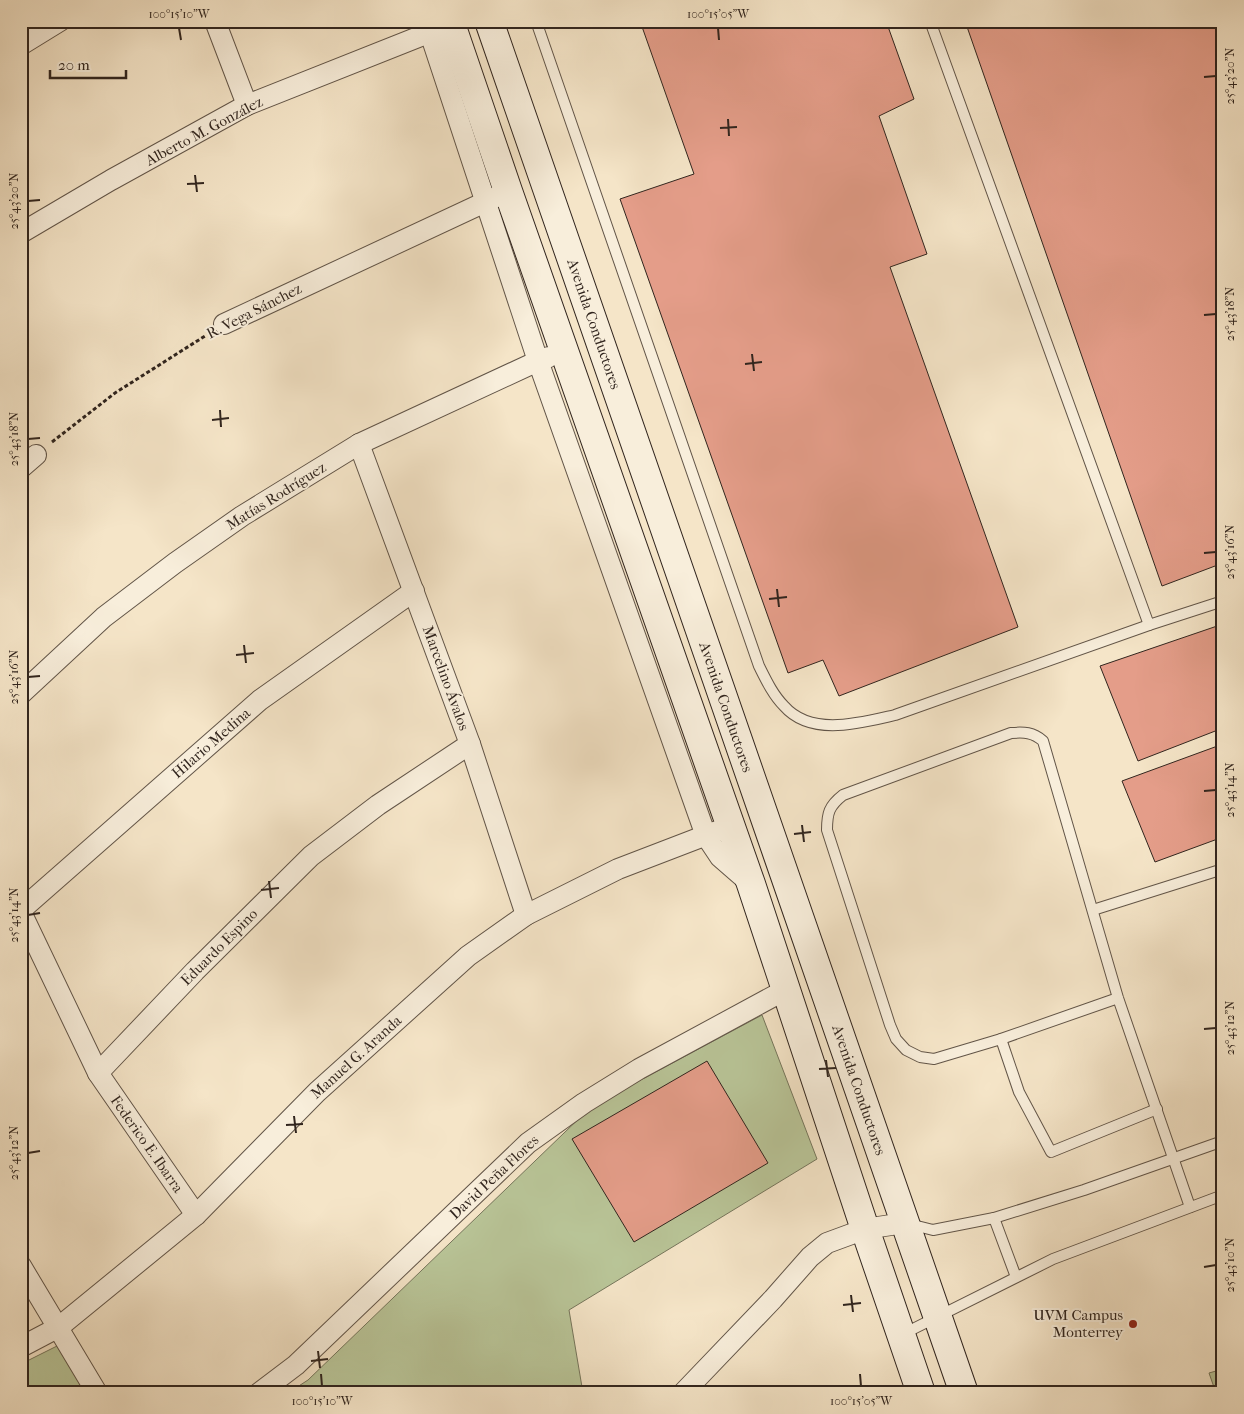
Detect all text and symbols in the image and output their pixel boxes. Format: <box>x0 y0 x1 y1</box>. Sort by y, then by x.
text: 100°15'10"W <box>148 7 211 21</box>
text: 100°15'05"W <box>687 7 750 21</box>
scale bar <box>50 48 126 80</box>
text: 25°43'20"N <box>1223 48 1237 104</box>
text: 20 m <box>58 56 90 74</box>
street label: Alberto M. González <box>141 92 266 170</box>
text: 25°43'20"N <box>7 173 21 229</box>
street label: Avenida Conductores <box>563 255 625 392</box>
street label: R. Vega Sánchez <box>204 279 305 343</box>
text: 25°43'18"N <box>1223 287 1237 341</box>
text: 25°43'18"N <box>7 412 21 466</box>
street label: Matías Rodríguez <box>223 458 329 534</box>
text: 25°43'16"N <box>1223 525 1237 579</box>
street label: Marcelino Ávalos <box>419 623 473 733</box>
street label: Avenida Conductores <box>695 638 757 775</box>
text: 25°43'16"N <box>7 650 21 704</box>
street label: Hilario Medina <box>168 703 255 782</box>
text: 25°43'14"N <box>1223 762 1237 818</box>
text: 25°43'14"N <box>7 887 21 943</box>
street label: Eduardo Espino <box>177 905 261 989</box>
text: 25°43'12"N <box>1223 1001 1237 1055</box>
street label: Manuel G. Aranda <box>307 1011 406 1102</box>
street label: Avenida Conductores <box>828 1021 890 1158</box>
street label: Federico E. Ibarra <box>107 1092 188 1197</box>
text: 25°43'12"N <box>7 1126 21 1180</box>
street label: David Peña Flores <box>446 1131 543 1223</box>
text: 25°43'10"N <box>1223 1238 1237 1292</box>
place label: UVM Campus Monterrey <box>1033 1306 1124 1341</box>
marker: UVM Campus Monterrey <box>1127 1318 1139 1330</box>
text: 100°15'10"W <box>291 1394 354 1408</box>
text: 100°15'05"W <box>830 1394 893 1408</box>

